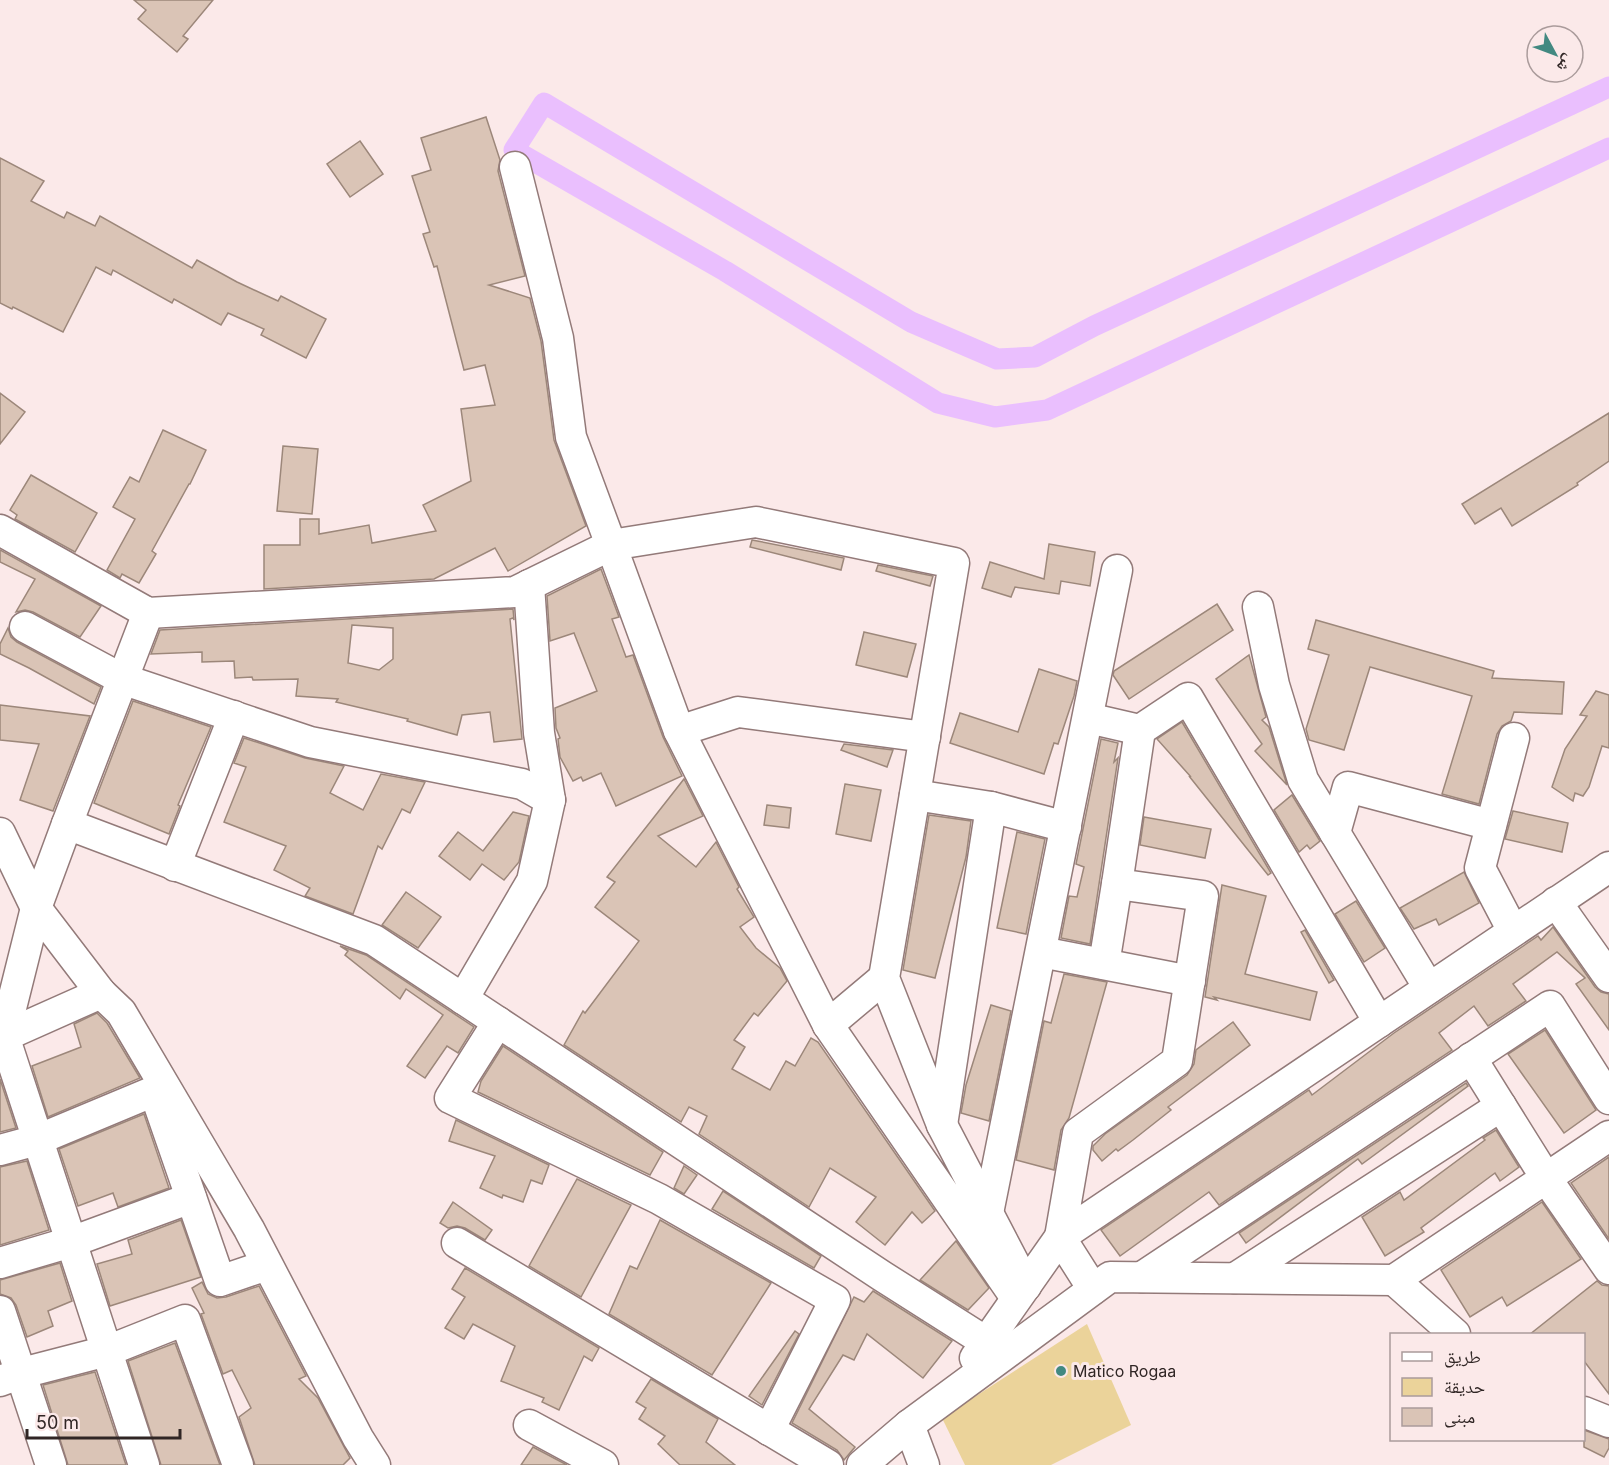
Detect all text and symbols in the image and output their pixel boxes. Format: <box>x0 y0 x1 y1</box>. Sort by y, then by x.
north arrow <box>1525 24 1585 84</box>
text: ش <box>1553 51 1579 77</box>
legend <box>1390 1333 1585 1441</box>
text: طريق <box>1444 1346 1481 1368</box>
place label: Matico Rogaa <box>1073 1361 1176 1381</box>
marker: Matico Rogaa <box>1054 1364 1068 1378</box>
text: حديقة <box>1444 1376 1485 1397</box>
scale bar <box>27 1402 180 1440</box>
text: مبنى <box>1444 1406 1475 1428</box>
text: 50 m <box>36 1412 79 1433</box>

